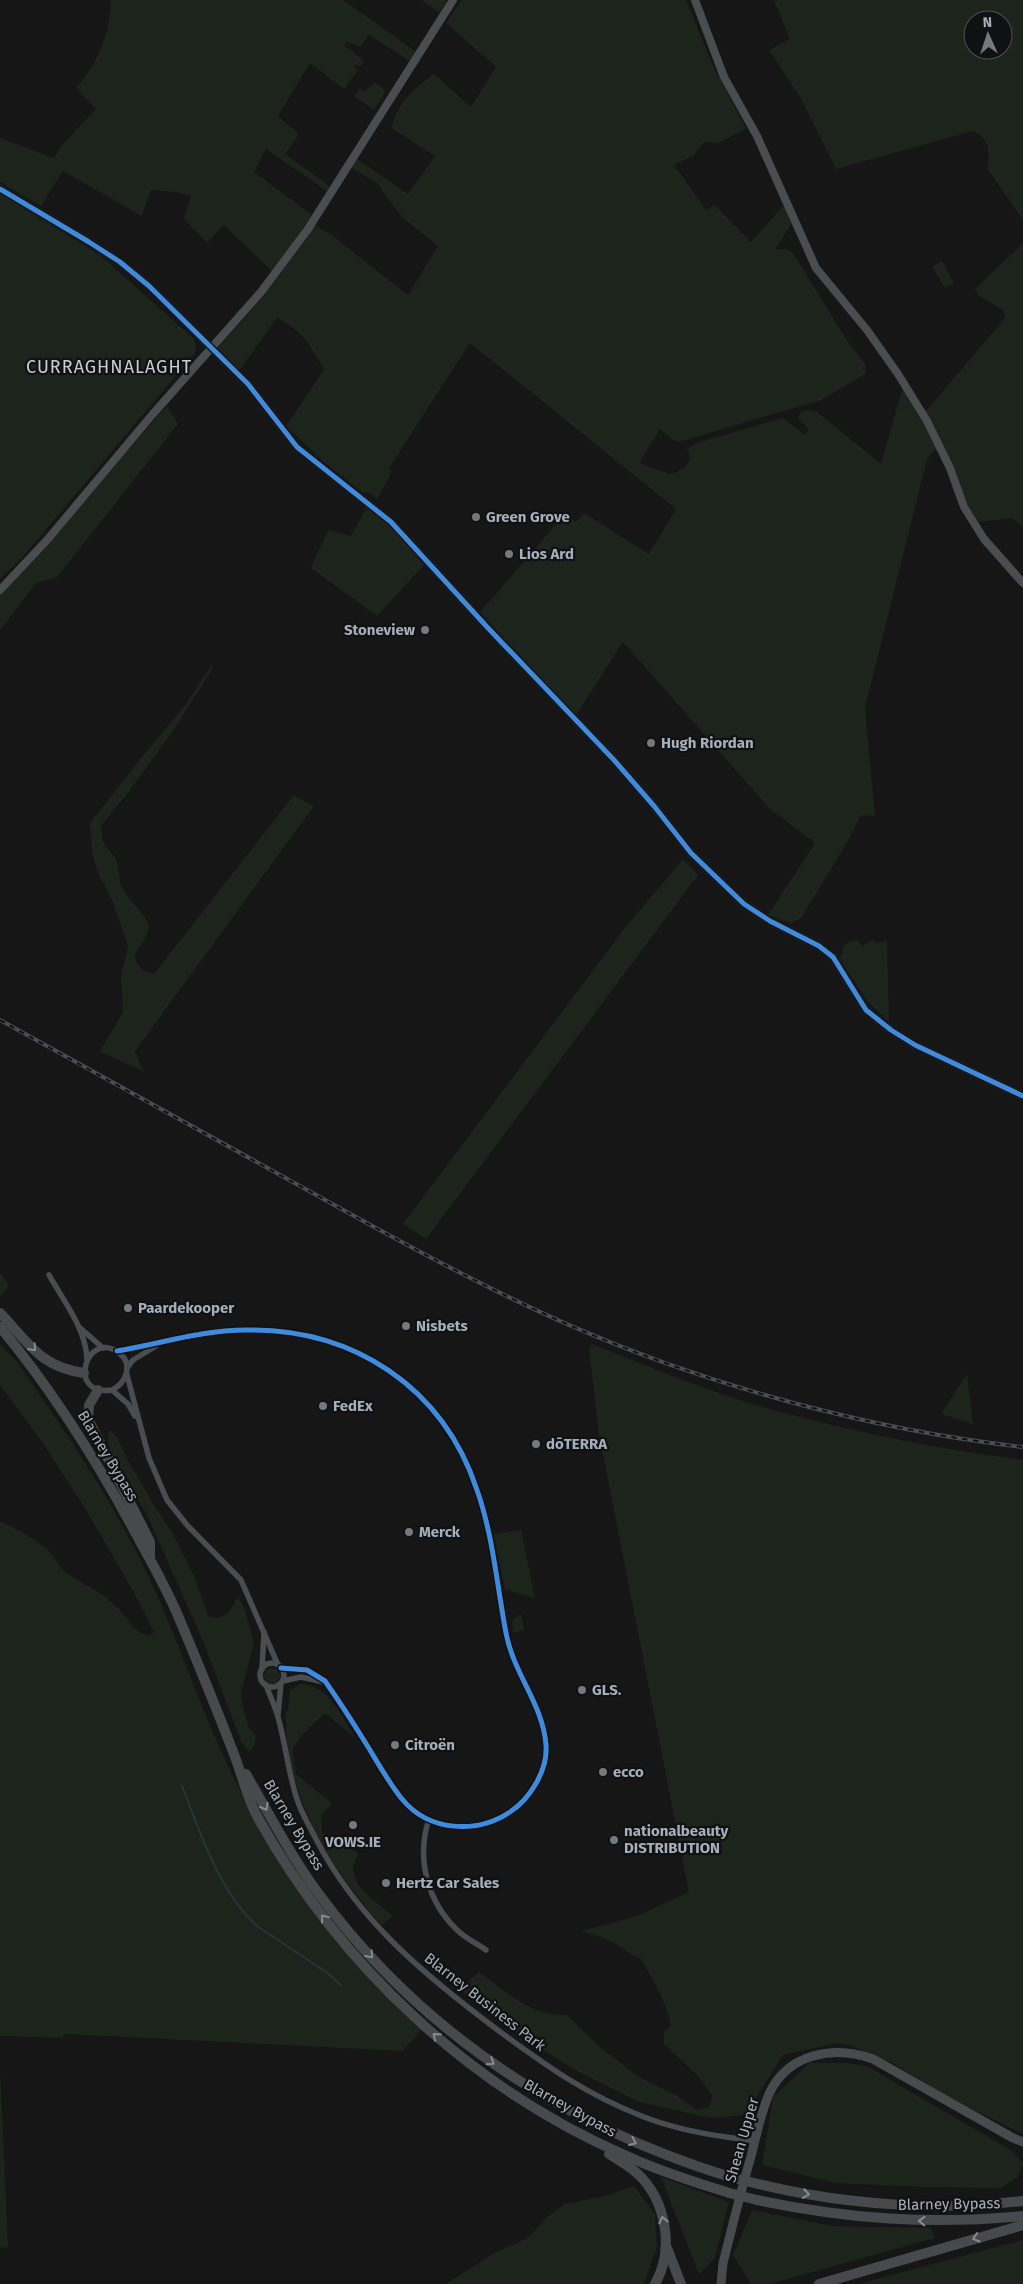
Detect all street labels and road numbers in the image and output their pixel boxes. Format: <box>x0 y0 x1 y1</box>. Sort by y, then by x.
street label: Blarney Bypass <box>74 1407 142 1505</box>
street label: Blarney Bypass <box>260 1776 328 1874</box>
street label: Blarney Business Park <box>421 1949 550 2055</box>
street label: Blarney Bypass <box>521 2075 619 2141</box>
street label: Shean Upper <box>721 2095 763 2185</box>
street label: Blarney Bypass <box>897 2194 1001 2214</box>

